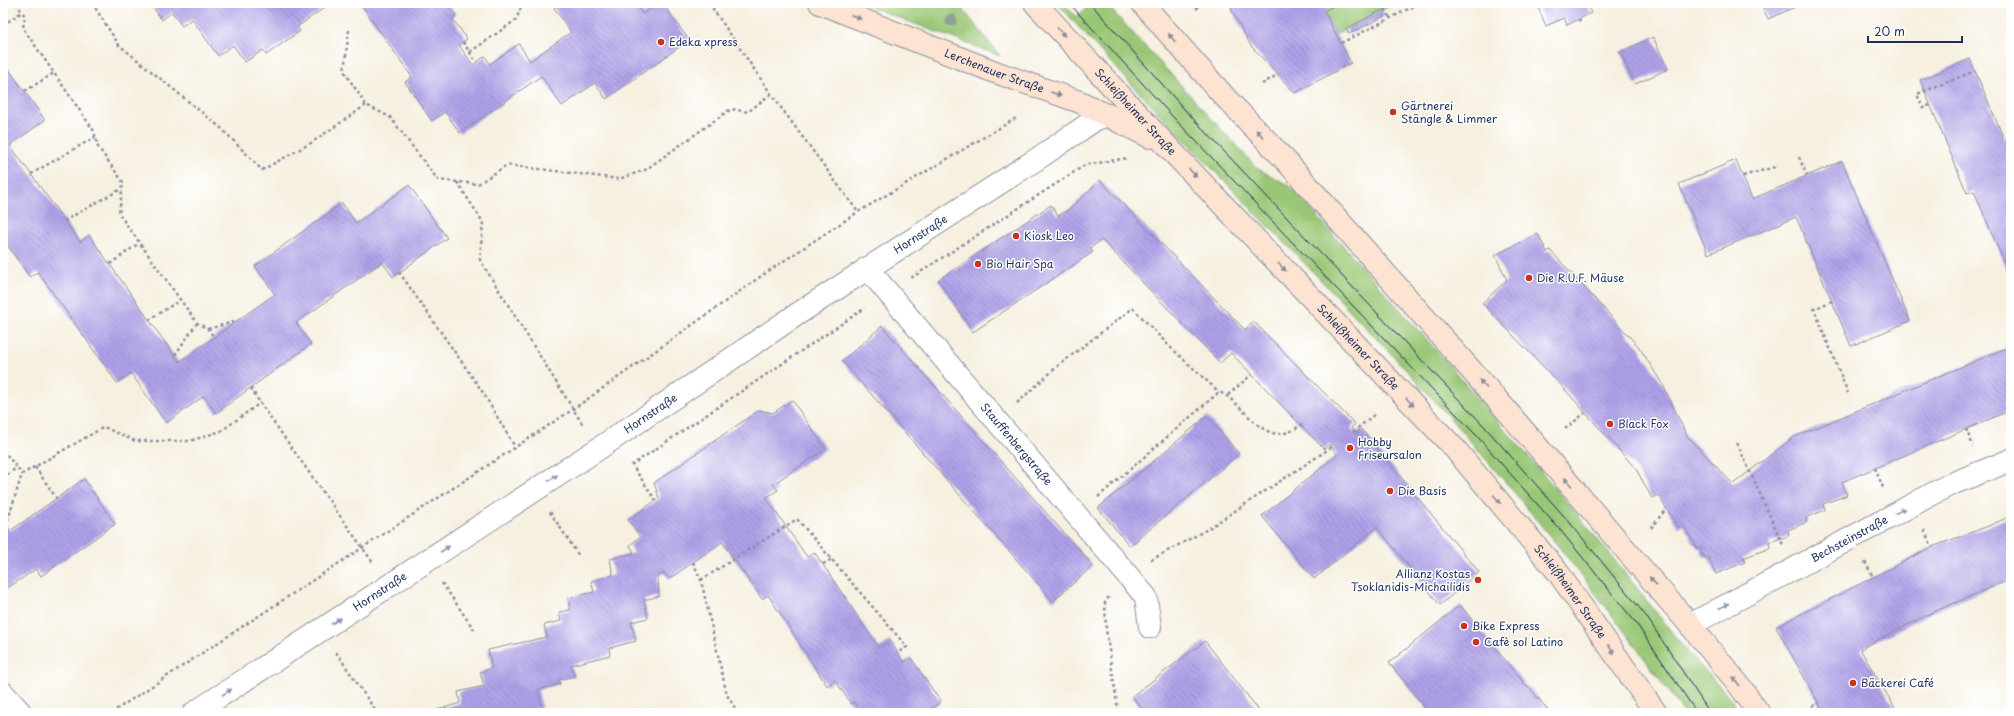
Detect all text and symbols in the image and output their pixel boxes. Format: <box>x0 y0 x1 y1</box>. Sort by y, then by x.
one-way arrow <box>850 15 862 21</box>
scale bar <box>1868 18 1962 44</box>
text: 20 m <box>1874 22 1905 40</box>
one-way arrow <box>1056 27 1066 37</box>
one-way arrow <box>1168 32 1177 43</box>
place label: Edeka xpress <box>669 33 738 50</box>
marker: Edeka xpress <box>656 37 666 47</box>
street label: Lerchenauer Straße <box>942 44 1047 97</box>
street label: Schleißheimer Straße <box>1091 64 1180 159</box>
one-way arrow <box>1050 91 1062 97</box>
place label: Gärtnerei Stängle & Limmer <box>1401 97 1498 127</box>
marker: Gärtnerei Stängle & Limmer <box>1388 107 1398 117</box>
one-way arrow <box>1255 129 1265 139</box>
one-way arrow <box>1188 168 1197 178</box>
street label: Hornstraße <box>890 210 951 258</box>
place label: Kiosk Leo <box>1024 227 1074 244</box>
marker: Kiosk Leo <box>1011 231 1021 241</box>
place label: Bio Hair Spa <box>986 255 1054 272</box>
marker: Bio Hair Spa <box>973 259 983 269</box>
one-way arrow <box>1277 263 1286 272</box>
place label: Die R.U.F. Mäuse <box>1537 269 1624 286</box>
marker: Die R.U.F. Mäuse <box>1524 273 1534 283</box>
street label: Schleißheimer Straße <box>1313 300 1404 394</box>
one-way arrow <box>1479 379 1488 389</box>
street label: Hornstraße <box>620 389 680 437</box>
one-way arrow <box>1406 397 1415 407</box>
street label: Stauffenbergstraße <box>977 399 1057 489</box>
place label: Black Fox <box>1618 415 1669 432</box>
marker: Black Fox <box>1605 419 1615 429</box>
place label: Hobby Friseursalon <box>1358 433 1422 463</box>
marker: Hobby Friseursalon <box>1345 443 1355 453</box>
one-way arrow <box>548 474 559 482</box>
one-way arrow <box>1564 477 1573 488</box>
place label: Die Basis <box>1398 482 1446 499</box>
marker: Die Basis <box>1385 486 1395 496</box>
one-way arrow <box>1492 494 1501 505</box>
one-way arrow <box>1895 508 1906 514</box>
street label: Bechsteinstraße <box>1808 511 1891 566</box>
street label: Schleißheimer Straße <box>1530 541 1611 642</box>
one-way arrow <box>439 546 451 553</box>
place label: Allianz Kostas Tsoklanidis-Michailidis <box>1351 565 1470 595</box>
street label: Hornstraße <box>349 567 410 615</box>
marker: Allianz Kostas Tsoklanidis-Michailidis <box>1473 575 1483 585</box>
one-way arrow <box>1648 576 1657 587</box>
one-way arrow <box>1719 603 1730 609</box>
one-way arrow <box>330 617 342 624</box>
place label: Bike Express <box>1472 617 1539 634</box>
marker: Bike Express <box>1459 621 1469 631</box>
place label: Cafè sol Latino <box>1484 633 1563 650</box>
marker: Cafè sol Latino <box>1471 637 1481 647</box>
one-way arrow <box>1607 644 1615 654</box>
place label: Bäckerei Café <box>1861 674 1934 691</box>
one-way arrow <box>1732 676 1740 687</box>
marker: Bäckerei Café <box>1848 678 1858 688</box>
one-way arrow <box>222 688 232 696</box>

